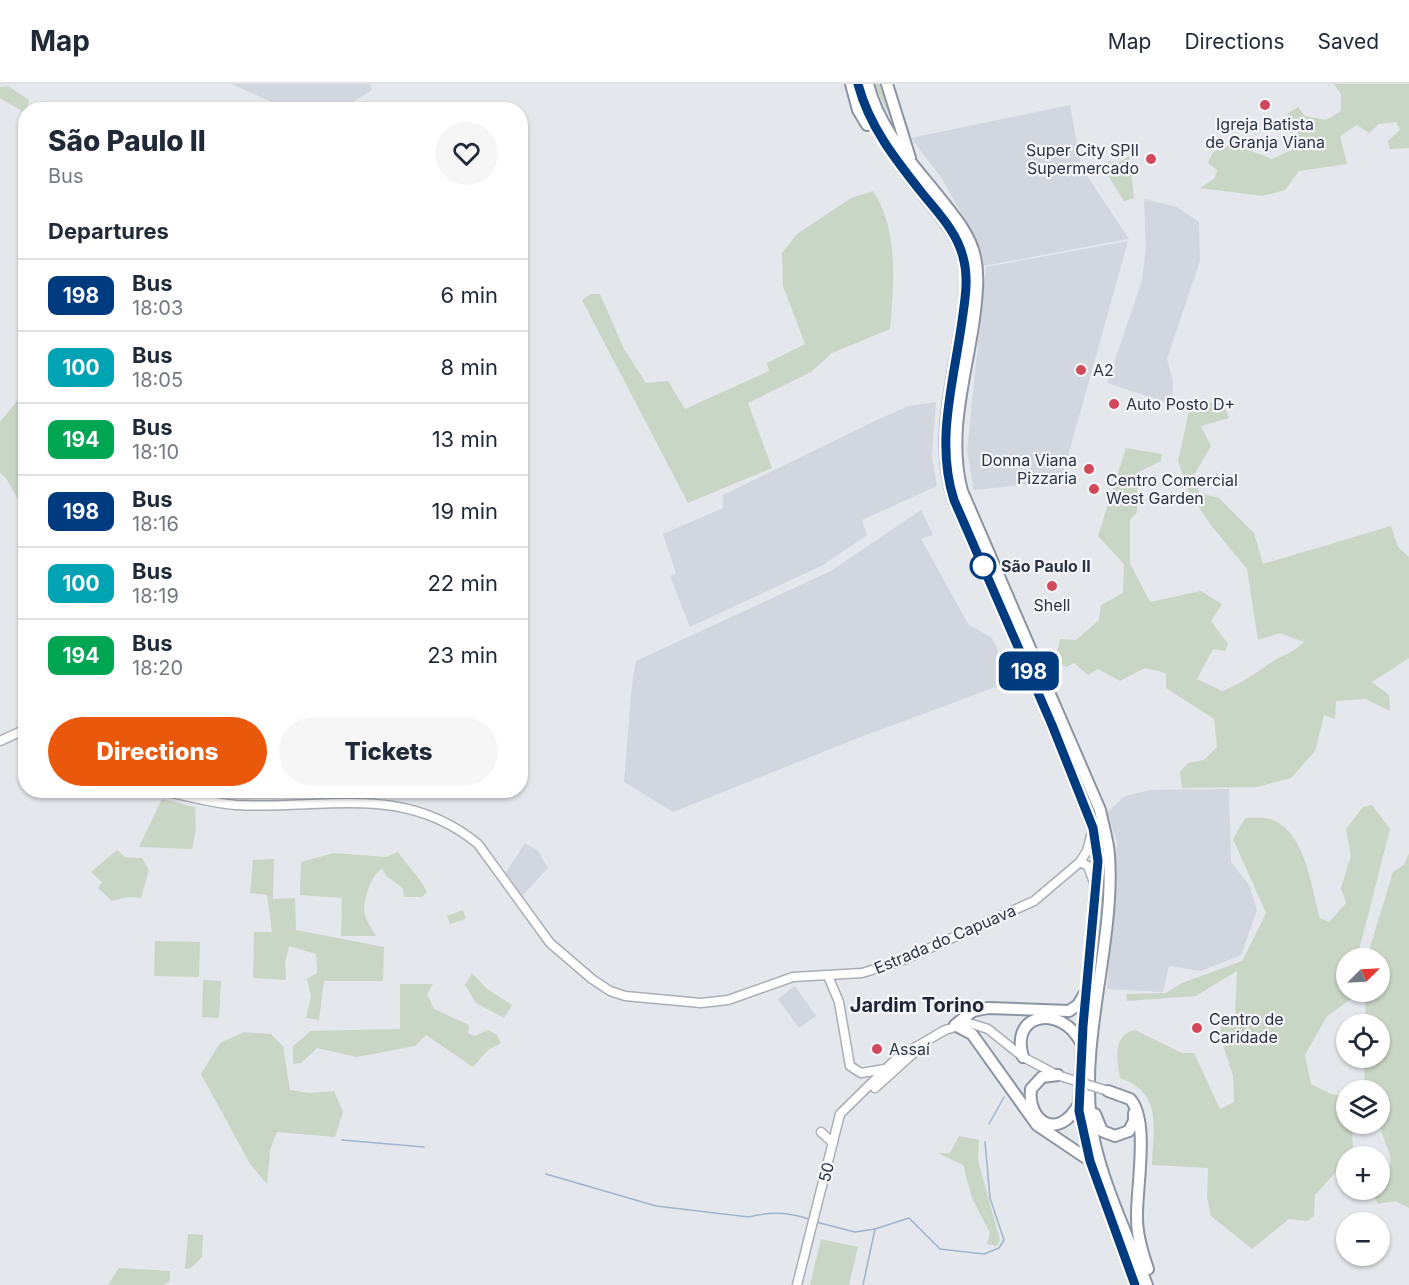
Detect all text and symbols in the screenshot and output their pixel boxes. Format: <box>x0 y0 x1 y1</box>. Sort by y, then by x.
text: Map <box>30 24 90 58</box>
text: Map <box>1108 29 1151 54</box>
text: Directions <box>1184 29 1285 54</box>
text: Saved <box>1318 29 1379 54</box>
marker: Igreja Batista de Granja Viana <box>1258 98 1272 112</box>
place label: Igreja Batista de Granja Viana <box>1205 114 1325 152</box>
button: heart <box>435 122 498 185</box>
text: São Paulo II <box>48 124 206 158</box>
place label: Super City SPII Supermercado <box>1026 140 1139 178</box>
marker: Super City SPII Supermercado <box>1144 152 1158 166</box>
text: Bus <box>48 164 83 188</box>
text: Departures <box>48 218 169 244</box>
text: Bus <box>132 270 173 296</box>
text: 6 min <box>441 282 498 308</box>
text: 198 <box>63 283 99 308</box>
text: 18:03 <box>132 296 183 320</box>
text: Bus <box>132 342 173 368</box>
text: 8 min <box>441 354 498 380</box>
text: 100 <box>62 355 100 380</box>
place label: A2 <box>1093 360 1114 380</box>
marker: A2 <box>1074 363 1088 377</box>
text: 18:05 <box>132 368 183 392</box>
place label: Auto Posto D+ <box>1126 394 1235 414</box>
marker: Auto Posto D+ <box>1107 397 1121 411</box>
text: Bus <box>132 414 173 440</box>
text: 13 min <box>432 426 498 452</box>
text: 194 <box>63 427 99 452</box>
text: 18:10 <box>132 440 179 464</box>
place label: Donna Viana Pizzaria <box>981 450 1077 488</box>
marker: Donna Viana Pizzaria <box>1082 462 1096 476</box>
place label: Centro Comercial West Garden <box>1106 470 1238 508</box>
marker: Centro Comercial West Garden <box>1087 482 1101 496</box>
text: Bus <box>132 486 173 512</box>
text: 19 min <box>432 498 498 524</box>
text: 198 <box>63 499 99 524</box>
text: 18:16 <box>132 512 179 536</box>
marker: São Paulo II <box>970 553 996 579</box>
place label: São Paulo II <box>1001 556 1091 576</box>
text: Bus <box>132 558 173 584</box>
text: 22 min <box>427 570 498 596</box>
text: 100 <box>62 571 100 596</box>
marker: Shell <box>1045 579 1059 593</box>
text: 18:19 <box>132 584 179 608</box>
place label: Shell <box>1034 595 1070 615</box>
text: Bus <box>132 630 173 656</box>
text: 23 min <box>427 642 498 668</box>
text: 194 <box>63 643 99 668</box>
line badge: 198 <box>994 652 1064 690</box>
text: 18:20 <box>132 656 183 680</box>
text: 198 <box>1011 659 1047 684</box>
button: Directions <box>48 717 267 786</box>
button: Tickets <box>279 717 498 786</box>
street label: Estrada do Capuava <box>871 900 1019 978</box>
north arrow <box>1336 948 1390 1002</box>
map controls <box>1336 948 1390 1266</box>
district label: Jardim Torino <box>850 993 984 1017</box>
place label: Centro de Caridade <box>1209 1009 1284 1047</box>
button: locate <box>1336 1014 1390 1068</box>
marker: Centro de Caridade <box>1190 1021 1204 1035</box>
place label: Assaí <box>889 1039 930 1059</box>
marker: Assaí <box>870 1042 884 1056</box>
button: layers <box>1336 1080 1390 1134</box>
button: + <box>1336 1146 1390 1200</box>
street label: 50 <box>814 1160 838 1184</box>
button: − <box>1336 1212 1390 1266</box>

